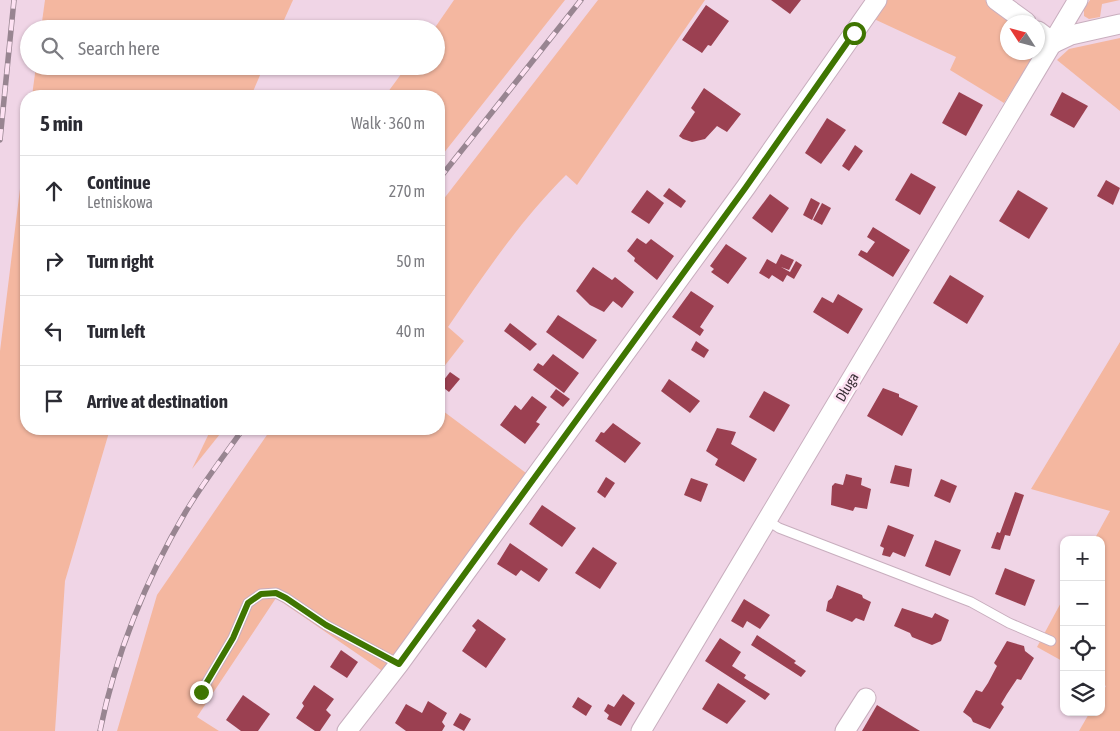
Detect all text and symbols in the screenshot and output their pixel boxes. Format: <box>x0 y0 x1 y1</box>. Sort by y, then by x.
north arrow <box>1000 15 1045 60</box>
search box <box>20 20 445 75</box>
route start <box>843 22 866 45</box>
icon: search <box>38 34 66 62</box>
text: Search here <box>78 37 160 59</box>
text: 5 min <box>40 111 83 135</box>
text: Walk · 360 m <box>351 114 425 132</box>
text: Continue <box>87 171 151 193</box>
icon: ahead <box>40 177 68 205</box>
text: 270 m <box>389 182 425 200</box>
text: Letniskowa <box>87 193 153 211</box>
icon: right <box>40 247 68 275</box>
text: Turn right <box>87 250 154 272</box>
text: 50 m <box>396 252 425 270</box>
icon: left <box>40 317 68 345</box>
text: Turn left <box>87 320 145 342</box>
text: 40 m <box>396 322 425 340</box>
street label: Długa <box>832 370 862 404</box>
icon: arrive <box>40 387 68 415</box>
text: Arrive at destination <box>87 390 228 412</box>
map controls <box>1060 536 1105 716</box>
button: + <box>1060 536 1105 581</box>
button: − <box>1060 581 1105 626</box>
button: locate <box>1060 626 1105 671</box>
button: layers <box>1060 671 1105 716</box>
route end <box>190 681 213 704</box>

